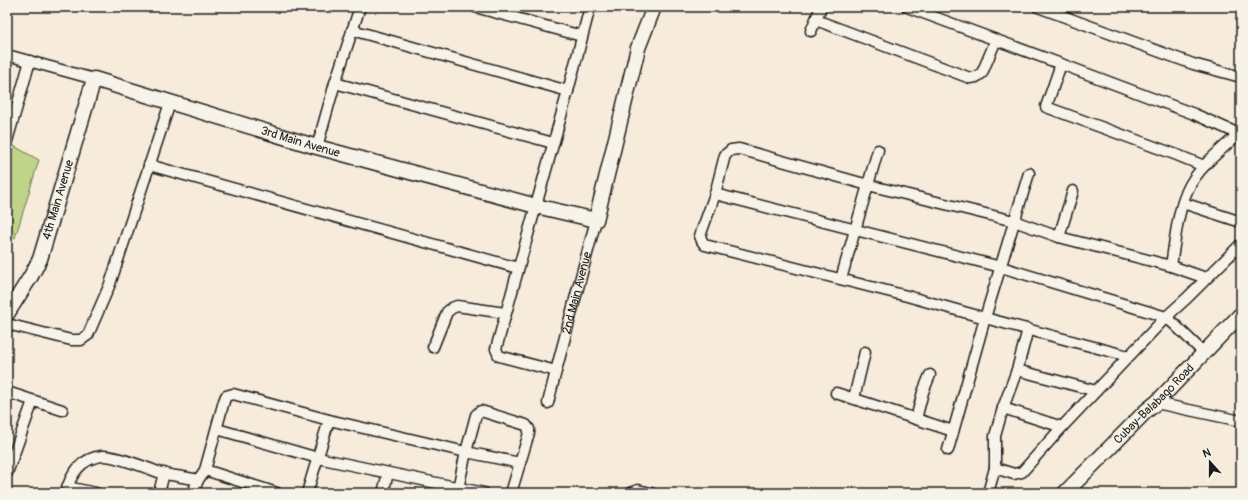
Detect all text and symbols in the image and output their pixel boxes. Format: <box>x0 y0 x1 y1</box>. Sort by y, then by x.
street label: 3rd Main Avenue <box>259 123 342 161</box>
street label: 4th Main Avenue <box>39 158 77 242</box>
street label: 2nd Main Avenue <box>559 250 595 336</box>
street label: Cubay-Balabago Road <box>1111 361 1198 447</box>
north arrow <box>1190 442 1230 482</box>
text: N <box>1201 446 1213 461</box>

